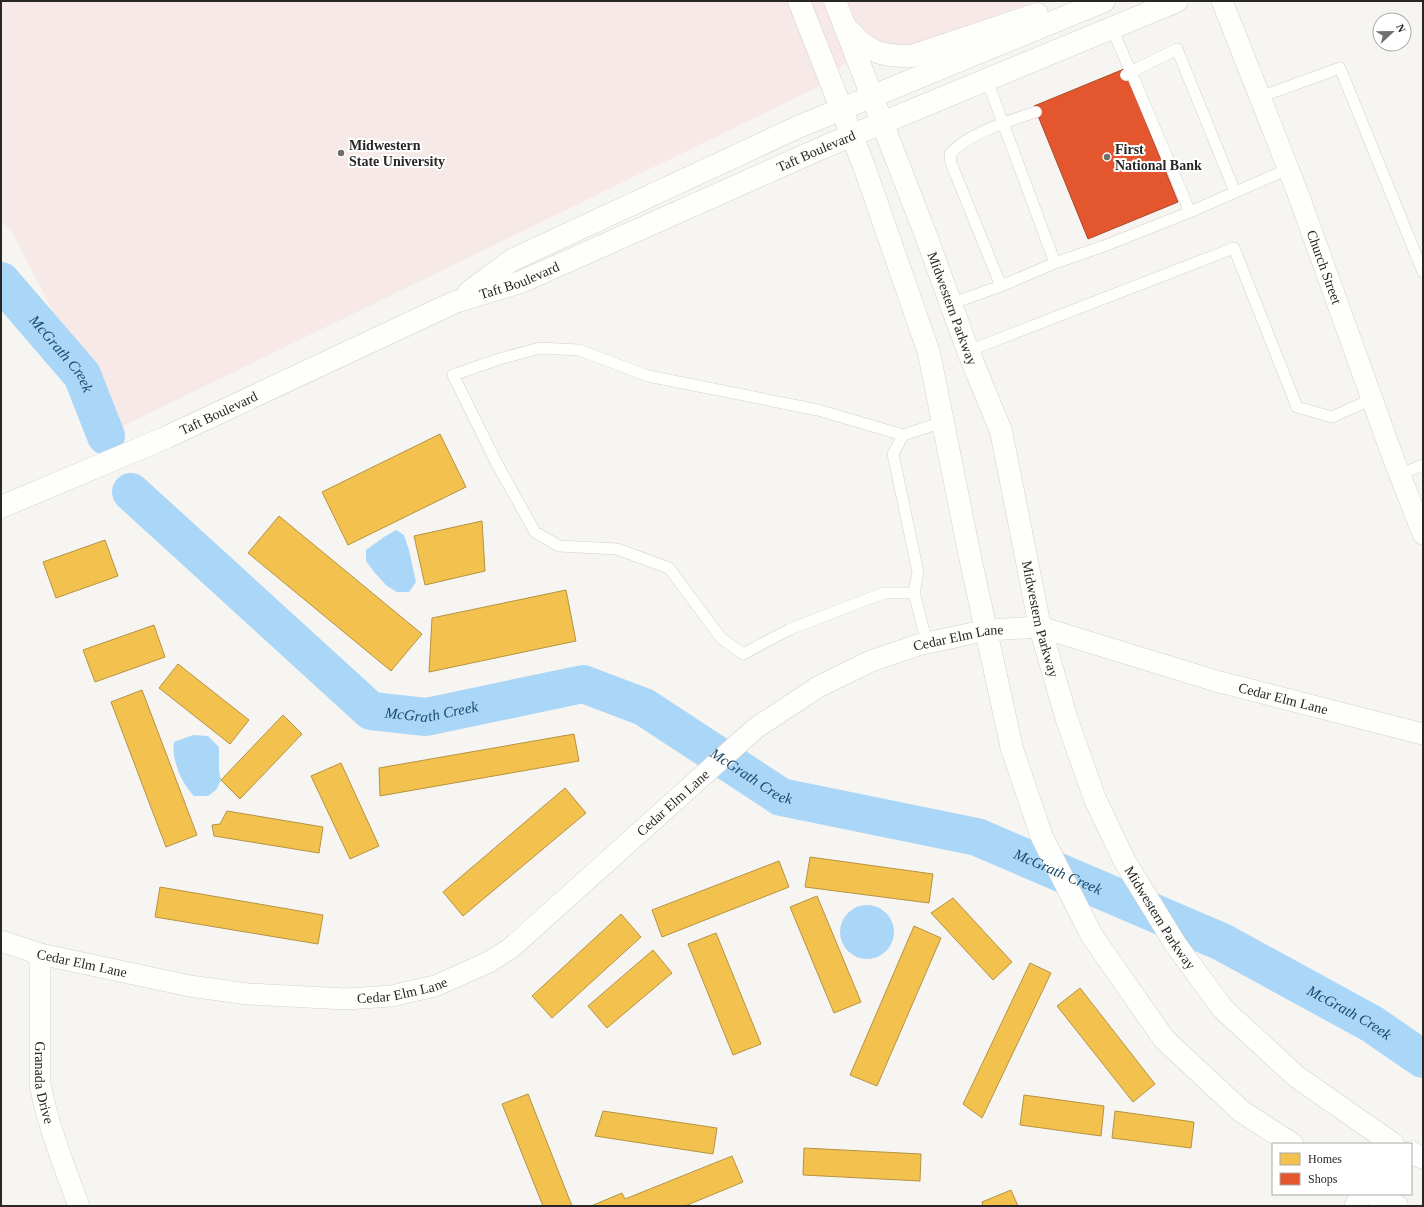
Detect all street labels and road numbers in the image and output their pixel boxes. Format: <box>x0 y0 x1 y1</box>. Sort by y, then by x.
street label: Taft Boulevard <box>775 128 858 175</box>
street label: Church Street <box>1304 228 1344 306</box>
street label: Midwestern Parkway <box>924 250 980 367</box>
street label: Taft Boulevard <box>478 259 562 302</box>
street label: Taft Boulevard <box>177 389 260 438</box>
street label: Midwestern Parkway <box>1019 559 1061 679</box>
street label: Cedar Elm Lane <box>911 622 1004 654</box>
street label: Cedar Elm Lane <box>1237 680 1329 717</box>
street label: Cedar Elm Lane <box>634 767 712 839</box>
street label: Midwestern Parkway <box>1121 863 1198 972</box>
street label: Cedar Elm Lane <box>35 947 128 980</box>
street label: Cedar Elm Lane <box>356 975 450 1006</box>
street label: Granada Drive <box>32 1042 56 1125</box>

